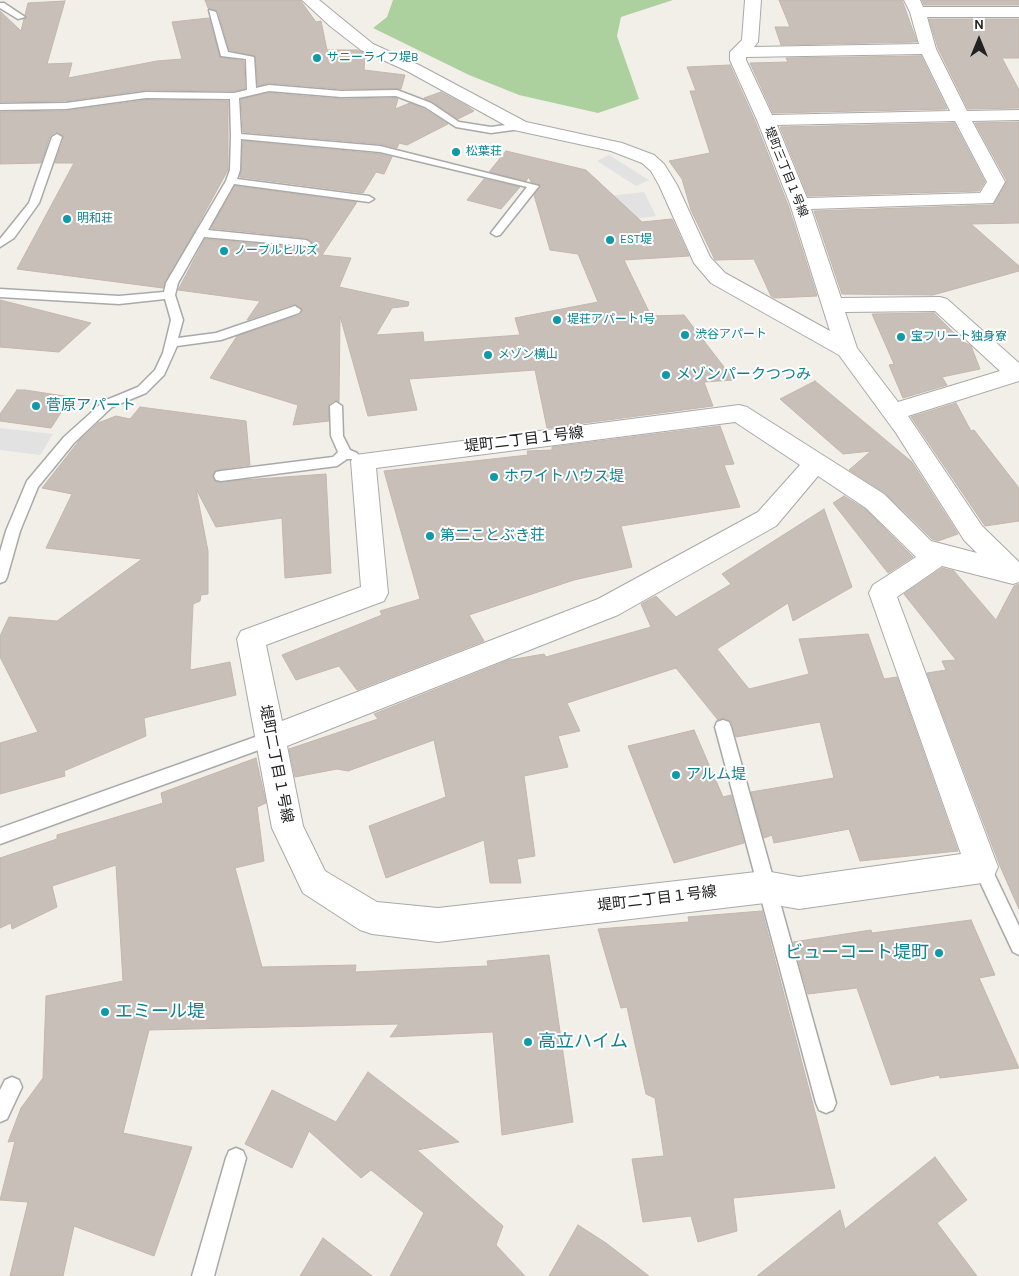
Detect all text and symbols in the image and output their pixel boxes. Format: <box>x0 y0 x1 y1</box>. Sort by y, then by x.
north arrow <box>954 15 1004 65</box>
text: N <box>974 16 984 33</box>
place label: サニーライフ堤B <box>327 51 418 65</box>
marker: サニーライフ堤B <box>311 52 323 64</box>
street label: 堤町三丁目１号線 <box>761 125 811 219</box>
place label: 松葉荘 <box>466 145 502 159</box>
marker: 松葉荘 <box>450 146 462 158</box>
place label: 明和荘 <box>77 212 113 226</box>
marker: 明和荘 <box>61 213 73 225</box>
place label: EST堤 <box>620 233 652 247</box>
marker: EST堤 <box>604 234 616 246</box>
place label: ノーブルヒルズ <box>234 244 318 258</box>
marker: ノーブルヒルズ <box>218 245 230 257</box>
place label: 堤荘アパート1号 <box>567 313 655 327</box>
marker: 堤荘アパート1号 <box>551 314 563 326</box>
place label: 渋谷アパート <box>695 328 767 342</box>
marker: 渋谷アパート <box>679 329 691 341</box>
place label: 宝フリート独身寮 <box>911 330 1007 344</box>
marker: 宝フリート独身寮 <box>895 331 907 343</box>
place label: メゾン横山 <box>498 348 558 362</box>
marker: メゾン横山 <box>482 349 494 361</box>
place label: メゾンパークつつみ <box>676 366 811 384</box>
marker: メゾンパークつつみ <box>660 369 672 381</box>
place label: 菅原アパート <box>46 397 136 415</box>
marker: 菅原アパート <box>30 400 42 412</box>
street label: 堤町二丁目１号線 <box>463 424 585 456</box>
place label: ホワイトハウス堤 <box>504 468 624 486</box>
marker: ホワイトハウス堤 <box>488 471 500 483</box>
place label: 第二ことぶき荘 <box>440 527 545 545</box>
marker: 第二ことぶき荘 <box>424 530 436 542</box>
street label: 堤町二丁目１号線 <box>256 703 296 825</box>
place label: アルム堤 <box>686 766 746 784</box>
marker: アルム堤 <box>670 769 682 781</box>
street label: 堤町二丁目１号線 <box>596 883 718 915</box>
place label: ビューコート堤町 <box>785 942 929 964</box>
marker: ビューコート堤町 <box>933 947 945 959</box>
place label: エミール堤 <box>115 1001 205 1023</box>
marker: エミール堤 <box>99 1006 111 1018</box>
place label: 高立ハイム <box>538 1031 628 1053</box>
marker: 高立ハイム <box>522 1036 534 1048</box>

